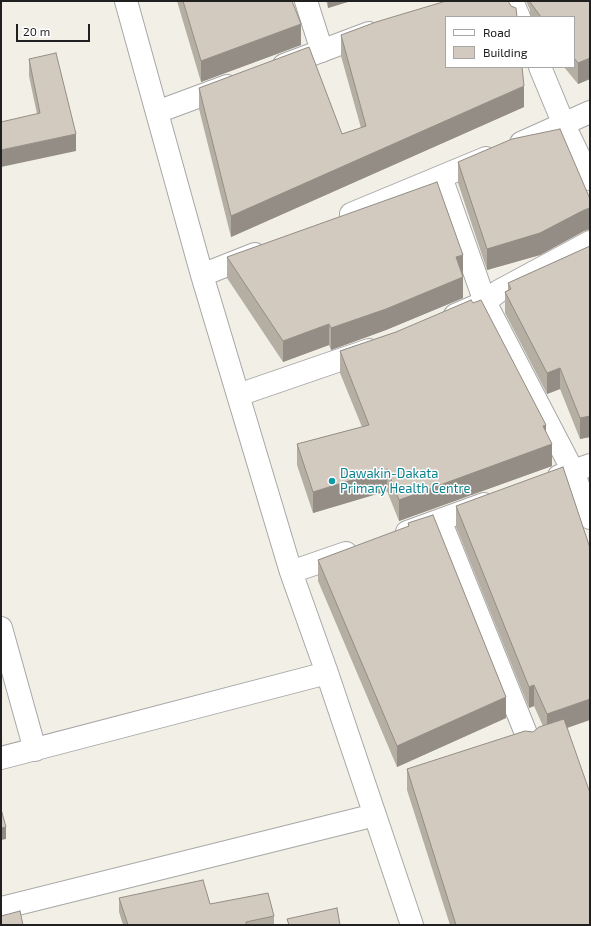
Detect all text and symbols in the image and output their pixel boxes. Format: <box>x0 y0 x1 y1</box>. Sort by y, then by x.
scale bar <box>18 16 92 42</box>
legend <box>445 16 575 68</box>
text: 20 m <box>23 24 50 38</box>
text: Road <box>483 25 511 39</box>
text: Building <box>483 45 527 59</box>
place label: Dawakin-Dakata Primary Health Centre <box>340 466 471 497</box>
marker: Dawakin-Dakata Primary Health Centre <box>327 476 337 486</box>

